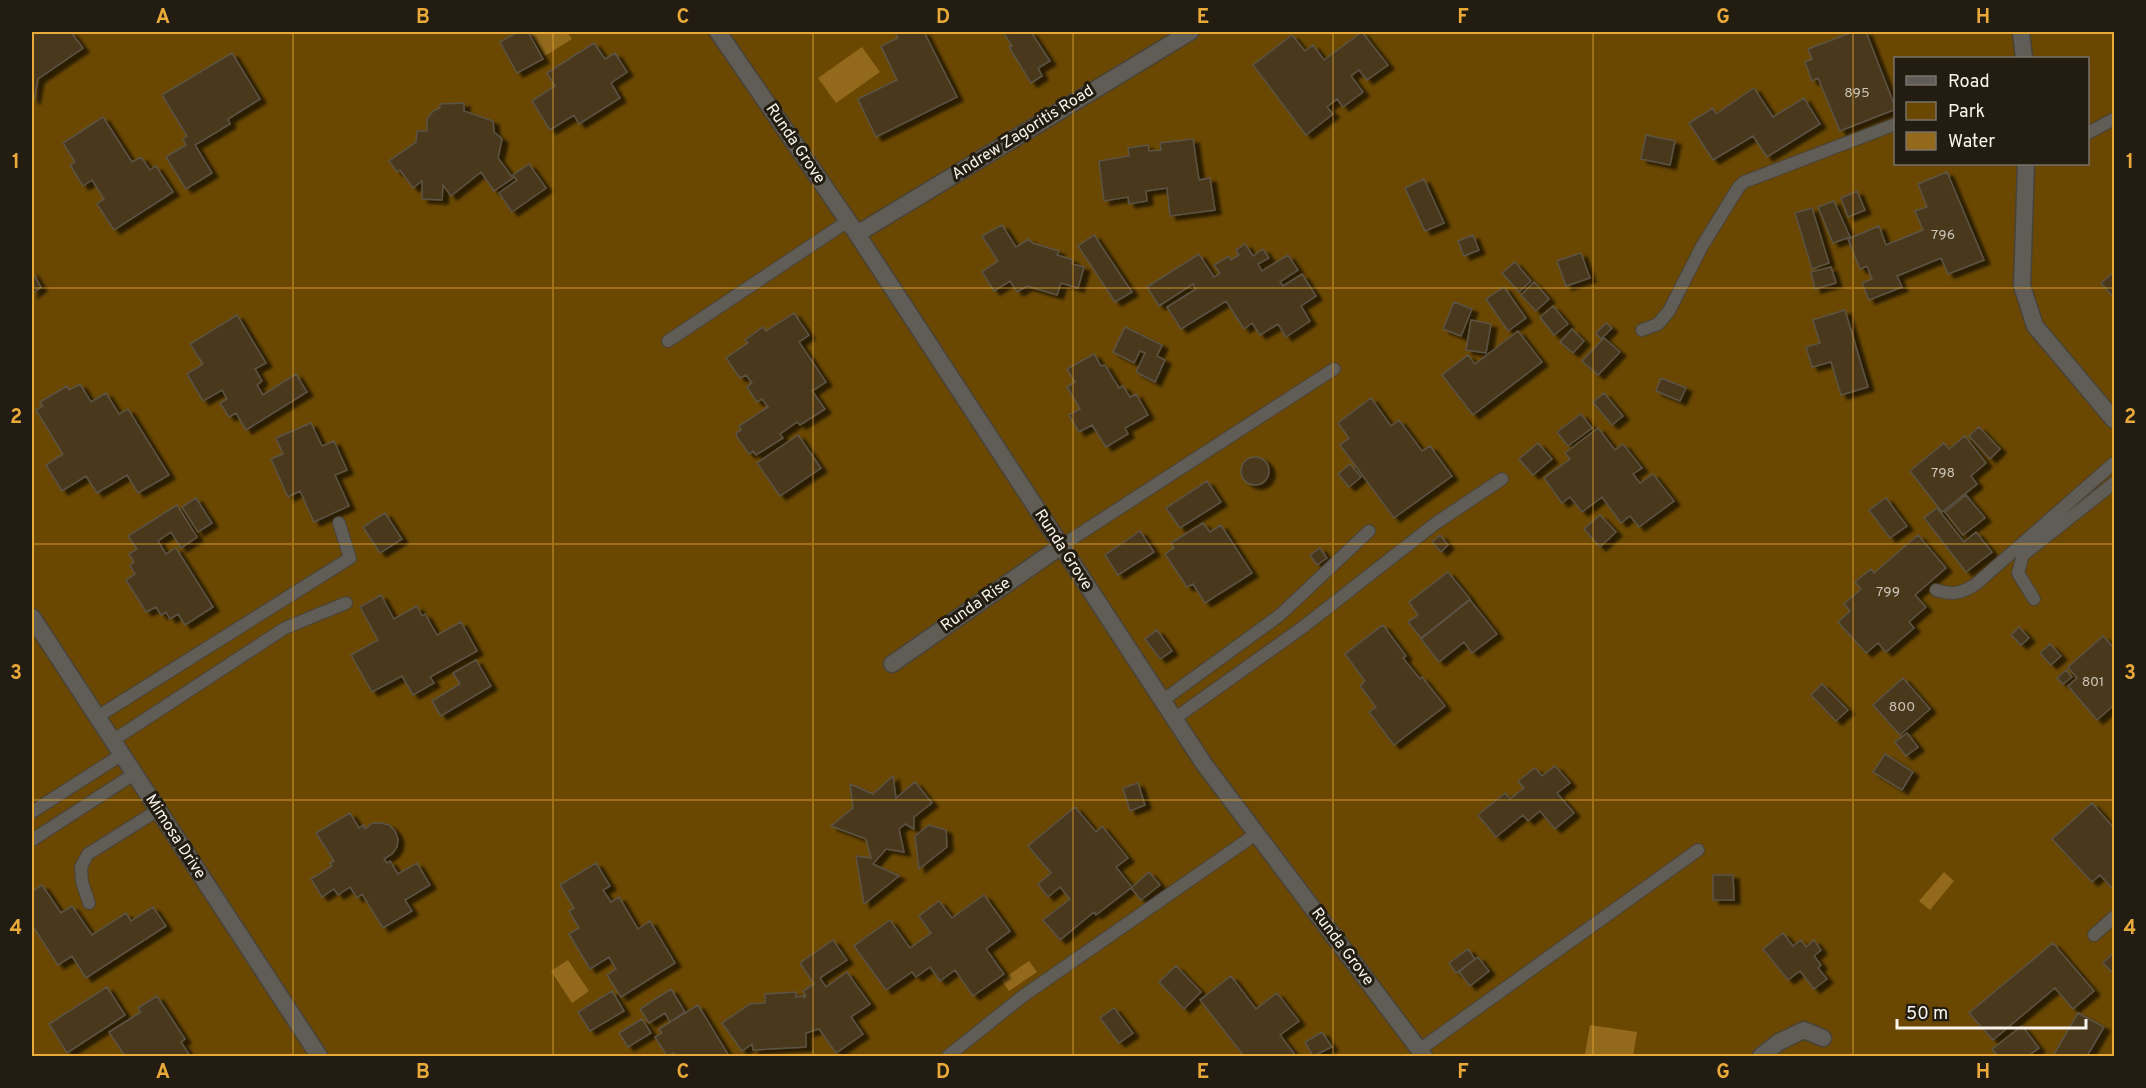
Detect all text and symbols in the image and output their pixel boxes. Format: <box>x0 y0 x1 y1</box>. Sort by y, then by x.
text: A <box>156 5 170 31</box>
text: B <box>416 5 430 31</box>
text: C <box>677 5 689 31</box>
text: D <box>936 5 950 31</box>
text: E <box>1197 5 1209 31</box>
text: F <box>1457 5 1469 31</box>
text: G <box>1716 5 1730 31</box>
text: H <box>1976 5 1990 31</box>
legend <box>1894 57 2089 165</box>
text: Road <box>1948 71 1990 94</box>
street label: Andrew Zagoritis Road <box>948 81 1098 185</box>
house number: 895 <box>1844 85 1870 102</box>
street label: Runda Grove <box>761 100 829 188</box>
text: Park <box>1948 101 1985 124</box>
text: Water <box>1948 131 1995 154</box>
text: 1 <box>12 150 20 176</box>
text: 1 <box>2126 150 2134 176</box>
house number: 796 <box>1931 227 1955 244</box>
text: 2 <box>10 405 22 431</box>
text: 2 <box>2124 405 2136 431</box>
house number: 798 <box>1931 465 1955 482</box>
street label: Runda Grove <box>1029 506 1097 594</box>
street label: Runda Rise <box>937 574 1015 636</box>
house number: 799 <box>1876 584 1900 601</box>
text: 3 <box>10 661 22 687</box>
text: 3 <box>2124 661 2136 687</box>
house number: 801 <box>2082 674 2104 691</box>
house number: 800 <box>1889 699 1915 716</box>
street label: Mimosa Drive <box>140 791 210 883</box>
street label: Runda Grove <box>1306 904 1378 990</box>
text: 4 <box>10 916 22 942</box>
text: 4 <box>2124 916 2136 942</box>
scale bar <box>1897 992 2086 1030</box>
text: 50 m <box>1906 1003 1948 1026</box>
text: A <box>156 1060 170 1086</box>
text: B <box>416 1060 430 1086</box>
text: C <box>677 1060 689 1086</box>
text: D <box>936 1060 950 1086</box>
text: E <box>1197 1060 1209 1086</box>
text: F <box>1457 1060 1469 1086</box>
text: G <box>1716 1060 1730 1086</box>
text: H <box>1976 1060 1990 1086</box>

